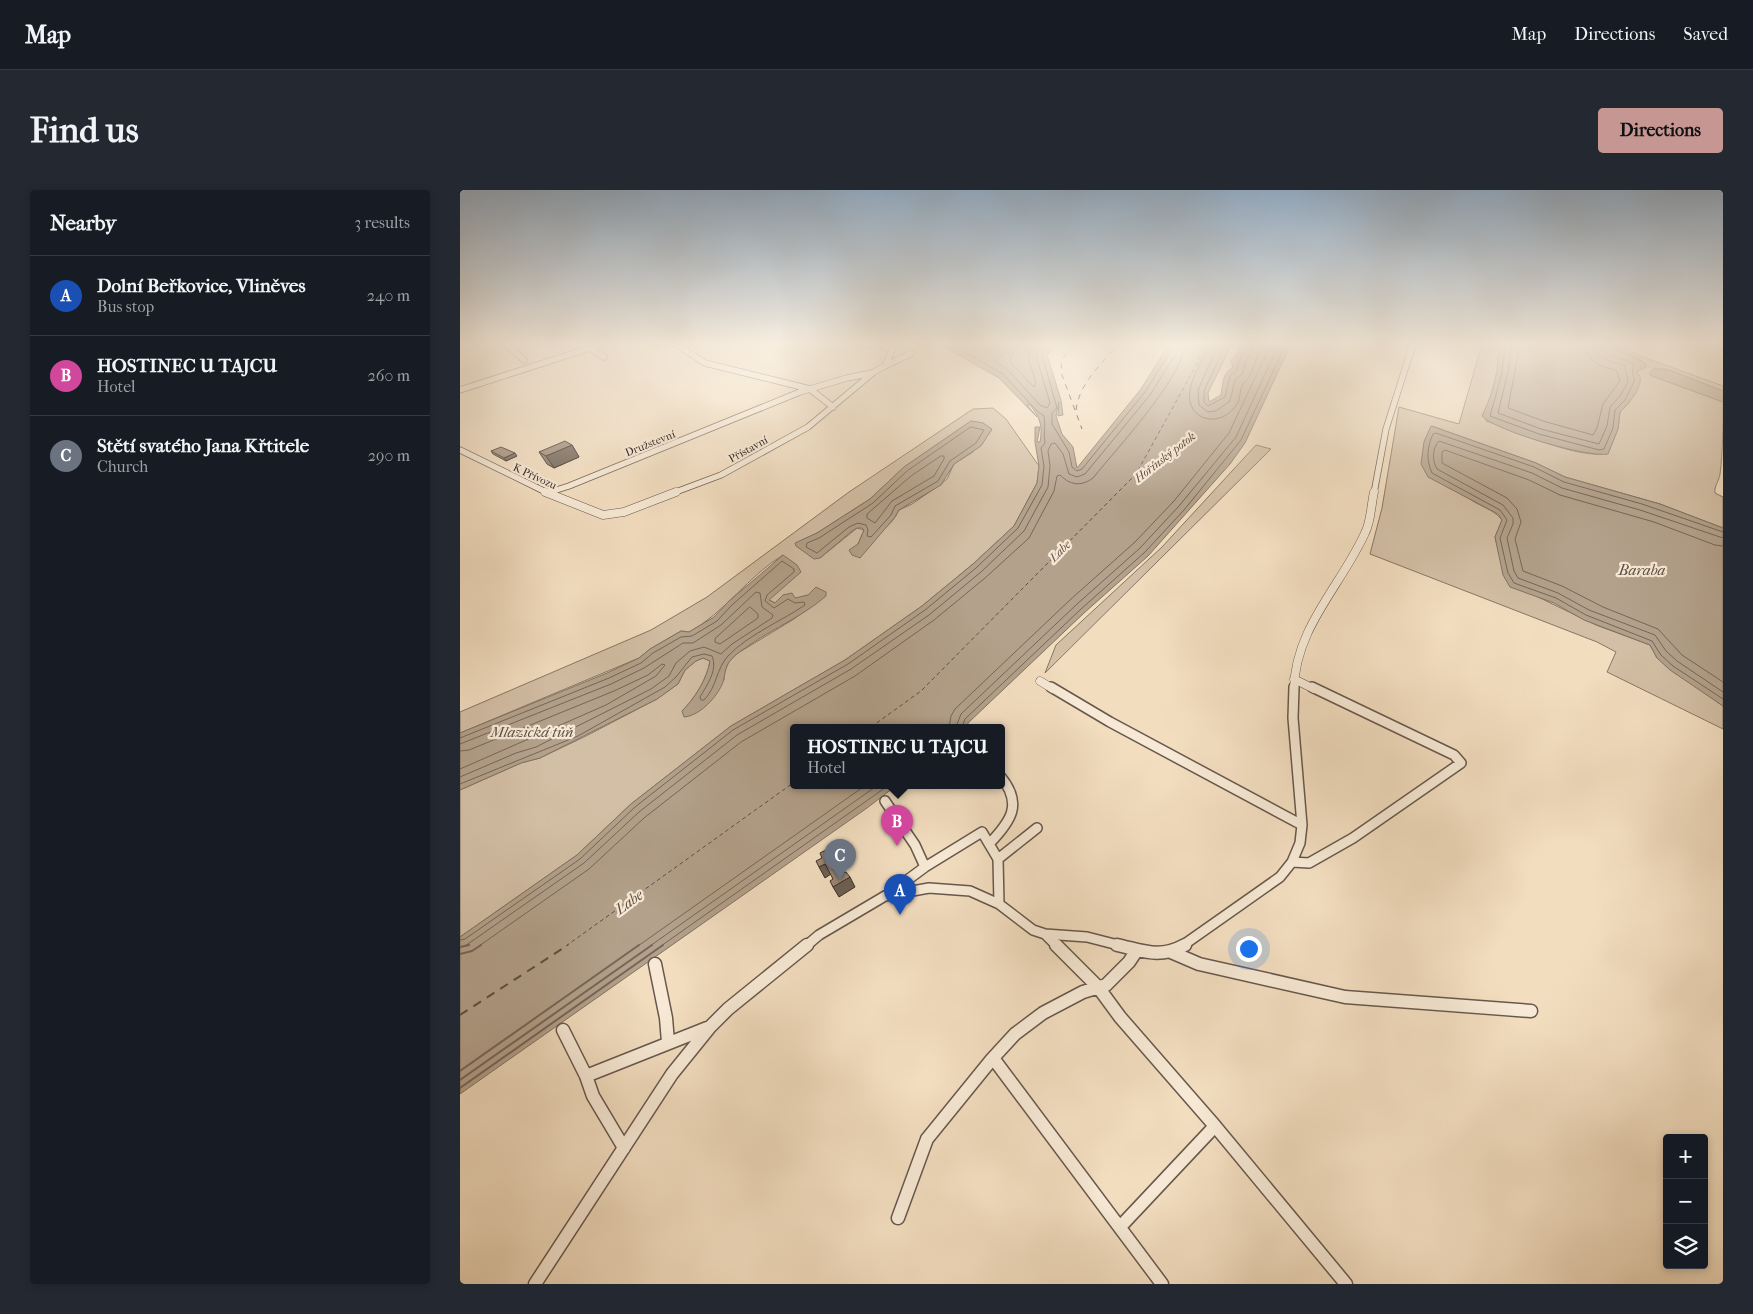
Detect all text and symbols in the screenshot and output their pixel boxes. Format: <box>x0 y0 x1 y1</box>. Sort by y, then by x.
text: Map <box>25 21 71 49</box>
text: Map <box>1512 24 1546 45</box>
text: Directions <box>1574 24 1655 45</box>
text: Saved <box>1683 24 1728 45</box>
button: Directions <box>1598 108 1723 153</box>
text: Find us <box>30 110 139 151</box>
text: Nearby <box>50 211 116 235</box>
text: 3 results <box>354 213 410 232</box>
text: Dolní Beřkovice, Vliněves <box>97 275 305 297</box>
text: A <box>61 286 71 305</box>
text: 240 m <box>367 286 410 305</box>
text: Bus stop <box>97 297 154 316</box>
text: HOSTINEC U TAJCU <box>97 355 277 377</box>
text: B <box>61 366 71 385</box>
text: 260 m <box>368 366 410 385</box>
text: Hotel <box>97 377 135 396</box>
street label: Družstevní <box>623 427 678 459</box>
water label: Hořínský potok <box>1131 429 1198 486</box>
street label: Přístavní <box>726 433 771 465</box>
text: Stětí svatého Jana Křtitele <box>97 435 309 457</box>
text: C <box>61 446 71 465</box>
text: 290 m <box>368 446 410 465</box>
text: Church <box>97 457 148 476</box>
street label: K Přívozu <box>511 461 559 493</box>
water label: Labe <box>1046 537 1074 565</box>
water label: Baraba <box>1618 561 1666 579</box>
water label: Mlazická tůň <box>489 723 574 741</box>
popup <box>790 724 1005 789</box>
text: HOSTINEC U TAJCU <box>807 736 988 758</box>
text: Hotel <box>807 758 846 777</box>
pin: B <box>881 805 913 846</box>
pin: C <box>824 839 856 880</box>
pin: A <box>884 874 916 915</box>
water label: Labe <box>611 885 647 919</box>
your location <box>1236 936 1262 962</box>
map controls <box>1663 1134 1708 1269</box>
button: + <box>1663 1134 1708 1179</box>
button: − <box>1663 1179 1708 1224</box>
button: layers <box>1663 1224 1708 1269</box>

